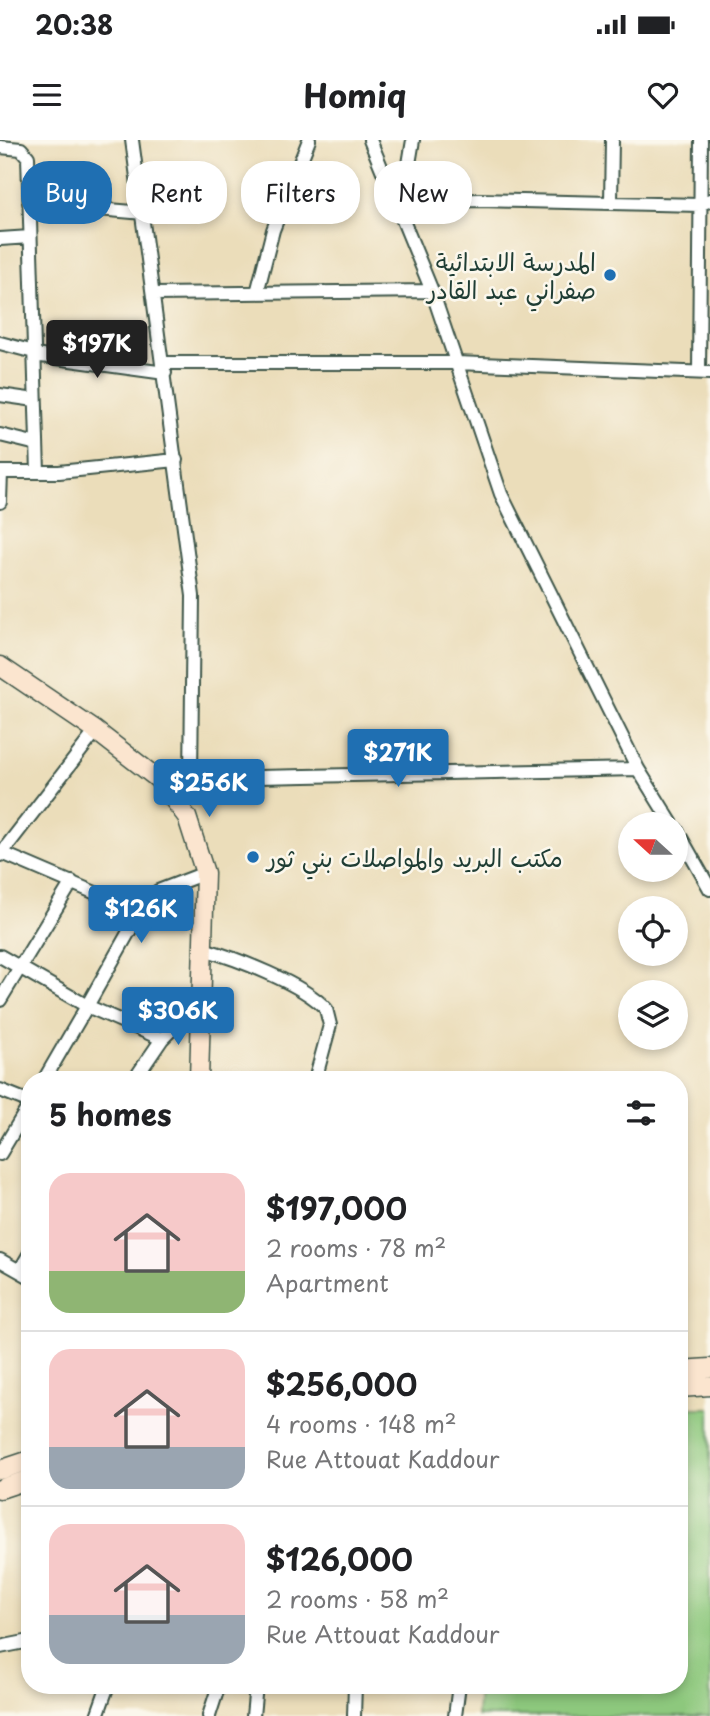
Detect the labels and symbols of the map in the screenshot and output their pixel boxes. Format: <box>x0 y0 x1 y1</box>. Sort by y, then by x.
place label: المدرسة الابتدائية صفراني عبد القادر <box>425 243 596 312</box>
marker: المدرسة الابتدائية صفراني عبد القادر <box>602 267 618 283</box>
pin: $197K <box>48 320 146 380</box>
pin: $271K <box>349 730 447 789</box>
pin: $256K <box>160 760 258 819</box>
north arrow <box>618 812 688 882</box>
place label: مكتب البريد والمواصلات بني ثور <box>265 839 563 880</box>
marker: مكتب البريد والمواصلات بني ثور <box>245 849 261 865</box>
pin: $126K <box>92 886 190 945</box>
pin: $306K <box>129 988 227 1047</box>

